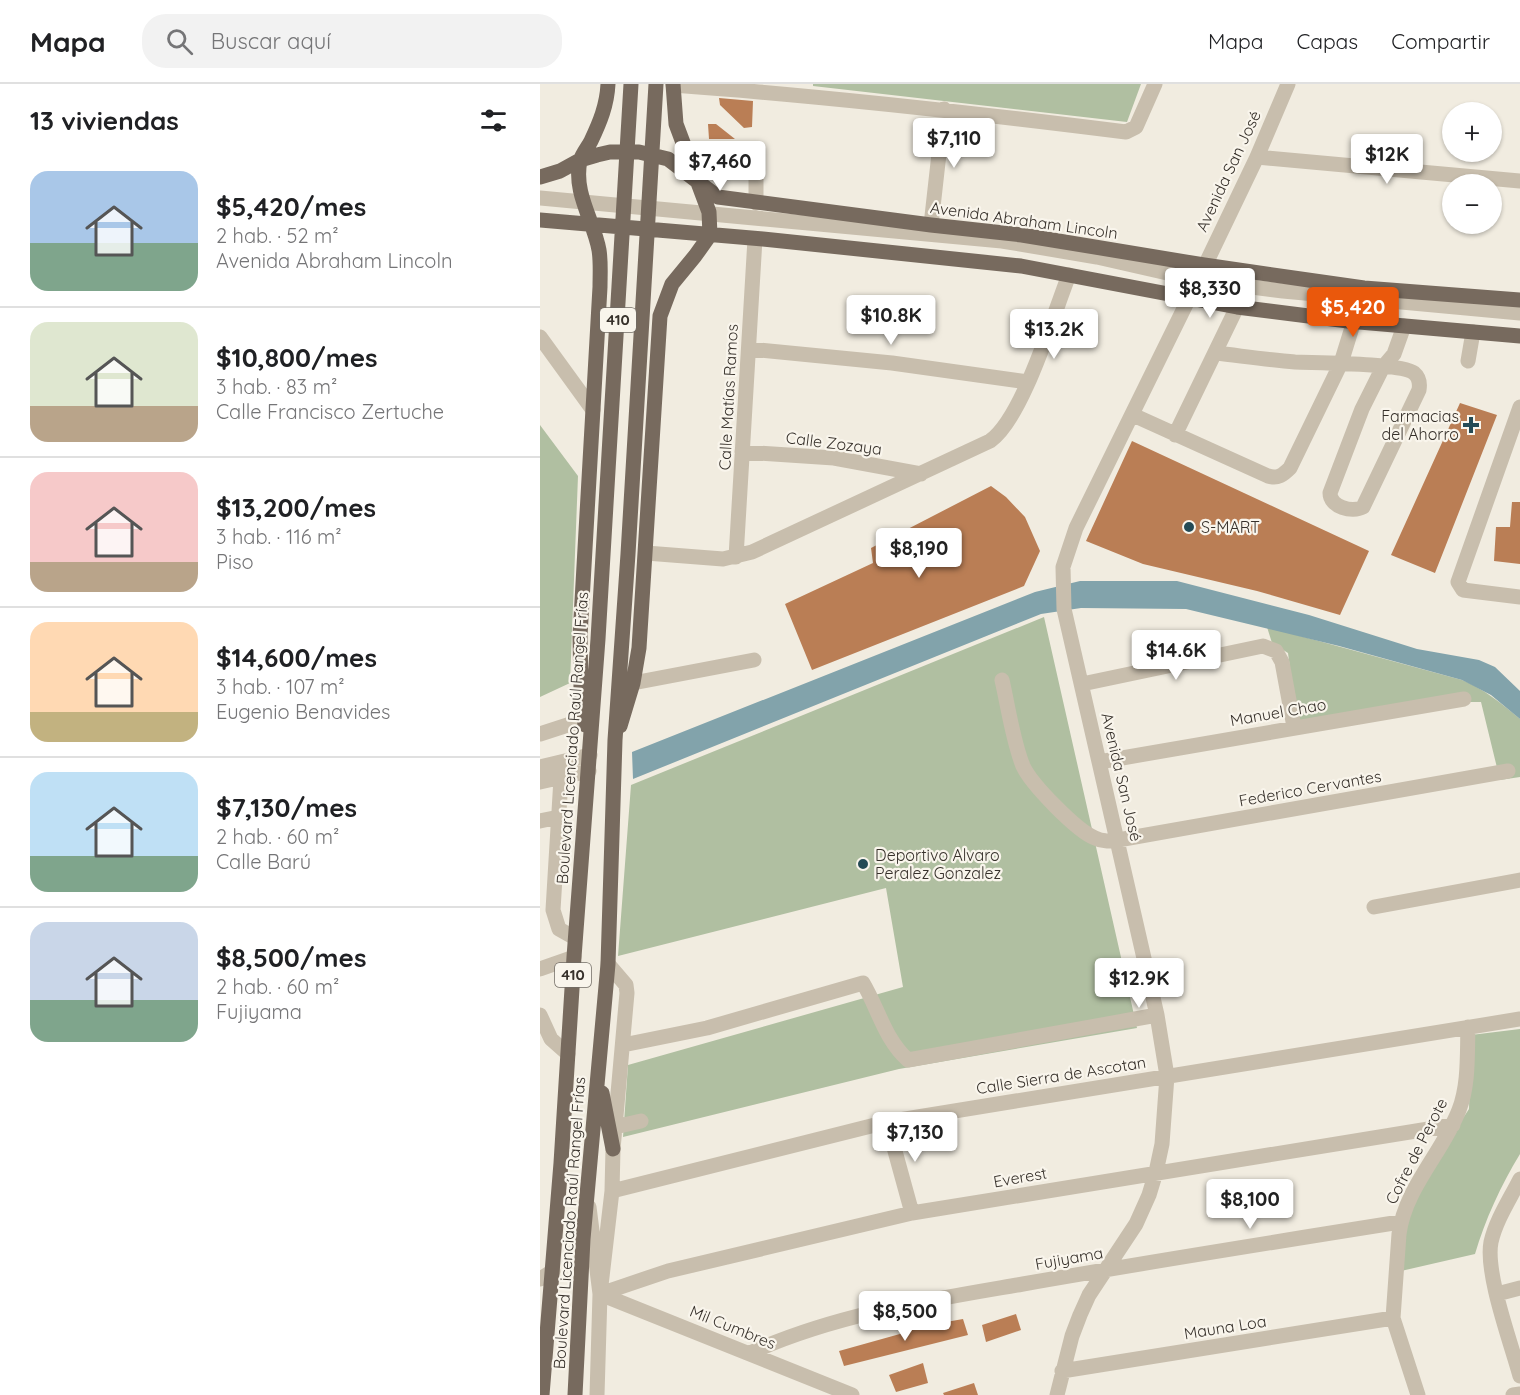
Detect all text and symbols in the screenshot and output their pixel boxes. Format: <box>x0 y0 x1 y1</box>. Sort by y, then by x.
search box <box>142 14 562 68</box>
text: Mapa <box>30 24 106 59</box>
icon: search <box>163 25 196 58</box>
text: Buscar aquí <box>211 27 331 55</box>
text: Mapa <box>1208 28 1263 54</box>
text: Capas <box>1296 28 1358 54</box>
text: Compartir <box>1391 28 1490 54</box>
map controls <box>1442 102 1502 234</box>
button: + <box>1442 102 1502 162</box>
text: 13 viviendas <box>30 104 179 137</box>
icon: filters <box>477 104 510 137</box>
street label: Avenida San José <box>1191 107 1265 235</box>
pin: $7,110 <box>905 118 1003 169</box>
text: $7,110 <box>927 125 981 150</box>
pin: $12K <box>1351 134 1423 185</box>
pin: $7,460 <box>671 141 769 192</box>
text: $12K <box>1365 141 1409 166</box>
text: $7,460 <box>689 148 751 173</box>
button: − <box>1442 174 1502 234</box>
text: $5,420/mes <box>216 190 366 223</box>
icon: home <box>78 195 150 267</box>
street label: Avenida Abraham Lincoln <box>929 197 1119 243</box>
text: 2 hab. · 52 m² <box>216 223 339 248</box>
text: Avenida Abraham Lincoln <box>216 248 453 273</box>
pin: $8,330 <box>1161 268 1259 319</box>
text: $8,330 <box>1179 275 1241 300</box>
pin: $5,420 <box>1304 287 1402 338</box>
text: $5,420 <box>1321 294 1385 319</box>
pin: $10.8K <box>842 295 940 346</box>
text: $10.8K <box>860 302 922 327</box>
road number: 410 <box>600 308 636 332</box>
pin: $13.2K <box>1005 309 1103 360</box>
text: $13.2K <box>1024 316 1084 341</box>
street label: Calle Matías Ramos <box>714 323 742 471</box>
text: $10,800/mes <box>216 341 378 374</box>
icon: home <box>78 346 150 418</box>
text: 3 hab. · 83 m² <box>216 374 337 399</box>
text: Calle Francisco Zertuche <box>216 399 444 424</box>
place label: Farmacias del Ahorro <box>1381 406 1459 444</box>
marker: Farmacias del Ahorro <box>1464 418 1478 432</box>
street label: Calle Zozaya <box>785 427 883 459</box>
text: $13,200/mes <box>216 491 376 524</box>
icon: home <box>78 496 150 568</box>
place label: S-MART <box>1201 517 1260 537</box>
marker: S-MART <box>1182 520 1196 534</box>
text: 3 hab. · 116 m² <box>216 524 342 549</box>
pin: $8,190 <box>870 528 968 579</box>
text: $8,190 <box>890 535 948 560</box>
text: Piso <box>216 549 254 574</box>
street label: Boulevard Licenciado Raúl Rangel Frías <box>552 591 592 885</box>
pin: $14.6K <box>1127 630 1225 681</box>
text: $14.6K <box>1146 637 1206 662</box>
text: $14,600/mes <box>216 641 377 674</box>
icon: home <box>78 646 150 718</box>
text: 3 hab. · 107 m² <box>216 674 344 699</box>
street label: Manuel Chao <box>1228 694 1328 730</box>
text: Eugenio Benavides <box>216 699 391 724</box>
street label: Avenida San José <box>1097 711 1147 843</box>
street label: Federico Cervantes <box>1237 766 1383 810</box>
text: $7,130/mes <box>216 791 357 824</box>
icon: home <box>78 796 150 868</box>
text: 2 hab. · 60 m² <box>216 824 339 849</box>
place label: Deportivo Alvaro Peralez Gonzalez <box>875 845 1001 883</box>
text: Calle Barú <box>216 849 311 874</box>
marker: Deportivo Alvaro Peralez Gonzalez <box>856 857 870 871</box>
text: $8,500/mes <box>216 941 366 974</box>
icon: home <box>78 946 150 1018</box>
pin: $12.9K <box>1090 958 1188 1009</box>
road number: 410 <box>555 963 591 987</box>
text: $12.9K <box>1109 965 1169 990</box>
text: 2 hab. · 60 m² <box>216 974 339 999</box>
text: Fujiyama <box>216 999 302 1024</box>
street label: Calle Sierra de Ascotan <box>975 1052 1147 1098</box>
street label: Boulevard Licenciado Raúl Rangel Frías <box>549 1076 589 1370</box>
street label: Cofre de Perote <box>1381 1095 1451 1207</box>
pin: $7,130 <box>866 1112 964 1163</box>
text: $7,130 <box>886 1119 944 1144</box>
street label: Everest <box>992 1162 1048 1192</box>
pin: $8,100 <box>1201 1179 1299 1230</box>
text: $8,100 <box>1220 1186 1280 1211</box>
street label: Fujiyama <box>1033 1242 1105 1274</box>
pin: $8,500 <box>856 1291 954 1342</box>
text: $8,500 <box>873 1298 937 1323</box>
street label: Mil Cumbres <box>687 1301 779 1353</box>
street label: Mauna Loa <box>1182 1311 1268 1343</box>

